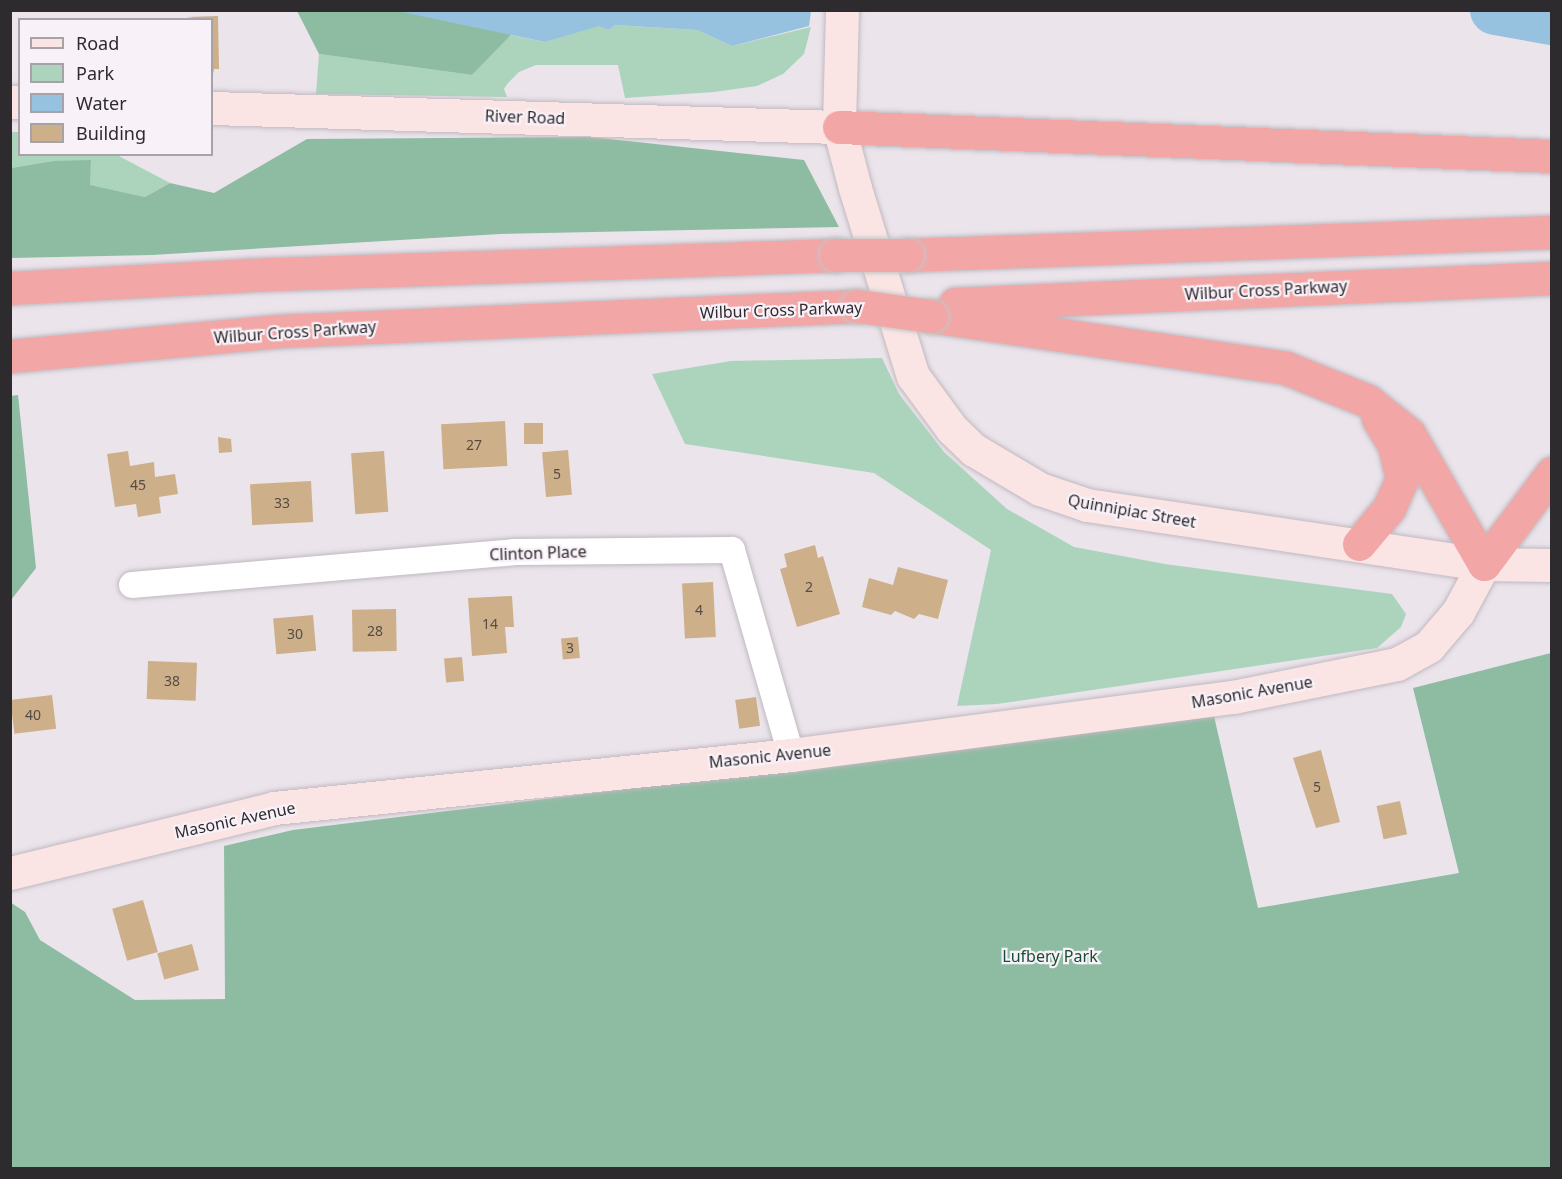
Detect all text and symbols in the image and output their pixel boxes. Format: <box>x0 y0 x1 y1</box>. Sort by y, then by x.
legend <box>18 18 213 156</box>
text: Road <box>76 31 119 55</box>
text: Park <box>76 61 114 85</box>
text: Water <box>76 91 127 115</box>
street label: River Road <box>484 106 566 128</box>
text: Building <box>76 121 146 145</box>
street label: Wilbur Cross Parkway <box>1184 276 1348 304</box>
street label: Wilbur Cross Parkway <box>699 298 863 322</box>
street label: Wilbur Cross Parkway <box>213 317 377 347</box>
house number: 27 <box>466 437 482 453</box>
house number: 5 <box>553 466 561 482</box>
house number: 45 <box>130 477 146 493</box>
street label: Quinnipiac Street <box>1066 490 1198 532</box>
house number: 33 <box>274 495 290 511</box>
street label: Clinton Place <box>489 542 587 564</box>
house number: 2 <box>805 579 813 595</box>
house number: 4 <box>695 602 703 618</box>
house number: 14 <box>482 616 498 632</box>
house number: 28 <box>367 623 383 639</box>
house number: 30 <box>287 626 303 642</box>
house number: 3 <box>566 640 574 656</box>
street label: Masonic Avenue <box>1190 672 1314 712</box>
house number: 38 <box>164 673 180 689</box>
house number: 40 <box>25 707 41 723</box>
street label: Masonic Avenue <box>708 740 832 772</box>
house number: 5 <box>1313 779 1321 795</box>
street label: Masonic Avenue <box>173 798 297 842</box>
park label: Lufbery Park <box>1002 946 1098 966</box>

